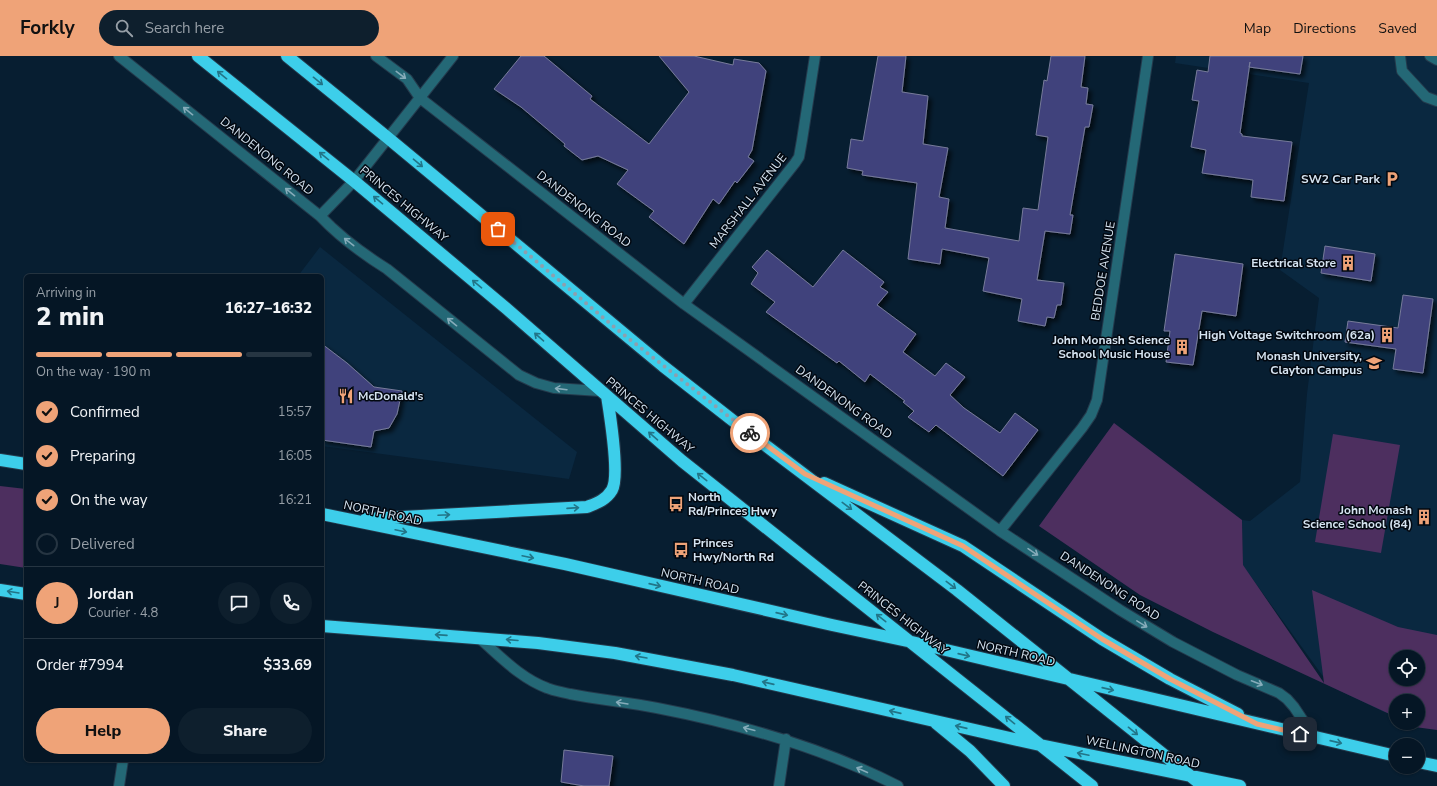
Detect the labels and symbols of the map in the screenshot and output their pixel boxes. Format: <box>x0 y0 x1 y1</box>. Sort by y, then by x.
one-way arrow <box>395 70 406 79</box>
one-way arrow <box>217 71 228 80</box>
one-way arrow <box>312 76 323 85</box>
one-way arrow <box>183 106 194 115</box>
street label: DANDENONG ROAD <box>217 113 317 199</box>
street label: MARSHALL AVENUE <box>706 150 790 252</box>
one-way arrow <box>319 152 329 161</box>
one-way arrow <box>413 158 424 167</box>
street label: PRINCES HIGHWAY <box>356 162 452 246</box>
street label: DANDENONG ROAD <box>533 167 635 251</box>
parking icon: SW2 Car Park <box>1383 170 1401 188</box>
place label: SW2 Car Park <box>1301 171 1381 187</box>
one-way arrow <box>284 188 295 196</box>
one-way arrow <box>372 195 383 204</box>
pin <box>481 212 515 246</box>
street label: BEDDOE AVENUE <box>1087 220 1119 322</box>
one-way arrow <box>344 238 355 247</box>
building icon: Electrical Store <box>1339 254 1357 272</box>
place label: Electrical Store <box>1251 255 1336 271</box>
one-way arrow <box>472 279 482 288</box>
one-way arrow <box>447 317 458 326</box>
building icon: High Voltage Switchroom (62a) <box>1378 326 1396 344</box>
place label: High Voltage Switchroom (62a) <box>1199 327 1375 343</box>
one-way arrow <box>534 332 544 342</box>
place label: John Monash Science School Music House <box>1052 332 1170 362</box>
building icon: John Monash Science School Music House <box>1173 338 1191 356</box>
place label: Monash University, Clayton Campus <box>1256 348 1362 378</box>
school or university icon: Monash University, Clayton Campus <box>1365 354 1383 372</box>
street label: DANDENONG ROAD <box>792 362 896 443</box>
street label: PRINCES HIGHWAY <box>602 373 698 457</box>
one-way arrow <box>555 385 568 393</box>
restaurant icon: McDonald's <box>337 387 355 405</box>
place label: McDonald's <box>358 388 424 404</box>
courier <box>730 413 770 453</box>
one-way arrow <box>647 431 658 440</box>
one-way arrow <box>697 473 708 481</box>
place label: North Rd/Princes Hwy <box>688 489 778 519</box>
bus stop icon: North Rd/Princes Hwy <box>667 495 685 513</box>
street label: NORTH ROAD <box>342 497 424 529</box>
one-way arrow <box>842 502 853 510</box>
place label: John Monash Science School (84) <box>1303 502 1412 532</box>
one-way arrow <box>566 504 579 512</box>
building icon: John Monash Science School (84) <box>1415 508 1433 526</box>
one-way arrow <box>437 511 450 519</box>
one-way arrow <box>394 527 407 535</box>
place label: Princes Hwy/North Rd <box>693 535 774 565</box>
bus stop icon: Princes Hwy/North Rd <box>672 541 690 559</box>
one-way arrow <box>1027 548 1038 556</box>
street label: DANDENONG ROAD <box>1057 548 1163 624</box>
one-way arrow <box>521 553 534 561</box>
street label: NORTH ROAD <box>659 564 741 598</box>
street label: PRINCES HIGHWAY <box>854 578 952 659</box>
one-way arrow <box>945 580 956 589</box>
one-way arrow <box>648 581 661 589</box>
one-way arrow <box>7 588 20 596</box>
one-way arrow <box>775 611 788 618</box>
one-way arrow <box>876 614 887 623</box>
one-way arrow <box>1136 620 1148 628</box>
one-way arrow <box>435 631 448 638</box>
street label: NORTH ROAD <box>975 636 1057 670</box>
one-way arrow <box>506 637 519 644</box>
one-way arrow <box>957 651 970 659</box>
one-way arrow <box>635 653 648 661</box>
one-way arrow <box>762 679 775 687</box>
one-way arrow <box>1250 680 1262 688</box>
one-way arrow <box>1101 685 1114 693</box>
one-way arrow <box>616 698 629 706</box>
one-way arrow <box>889 708 902 716</box>
one-way arrow <box>1004 716 1015 725</box>
pin <box>1283 717 1317 751</box>
one-way arrow <box>955 723 968 731</box>
one-way arrow <box>743 725 756 732</box>
one-way arrow <box>1128 726 1139 735</box>
street label: WELLINGTON ROAD <box>1084 732 1202 772</box>
one-way arrow <box>1329 739 1342 747</box>
one-way arrow <box>1077 749 1090 757</box>
one-way arrow <box>857 765 869 773</box>

